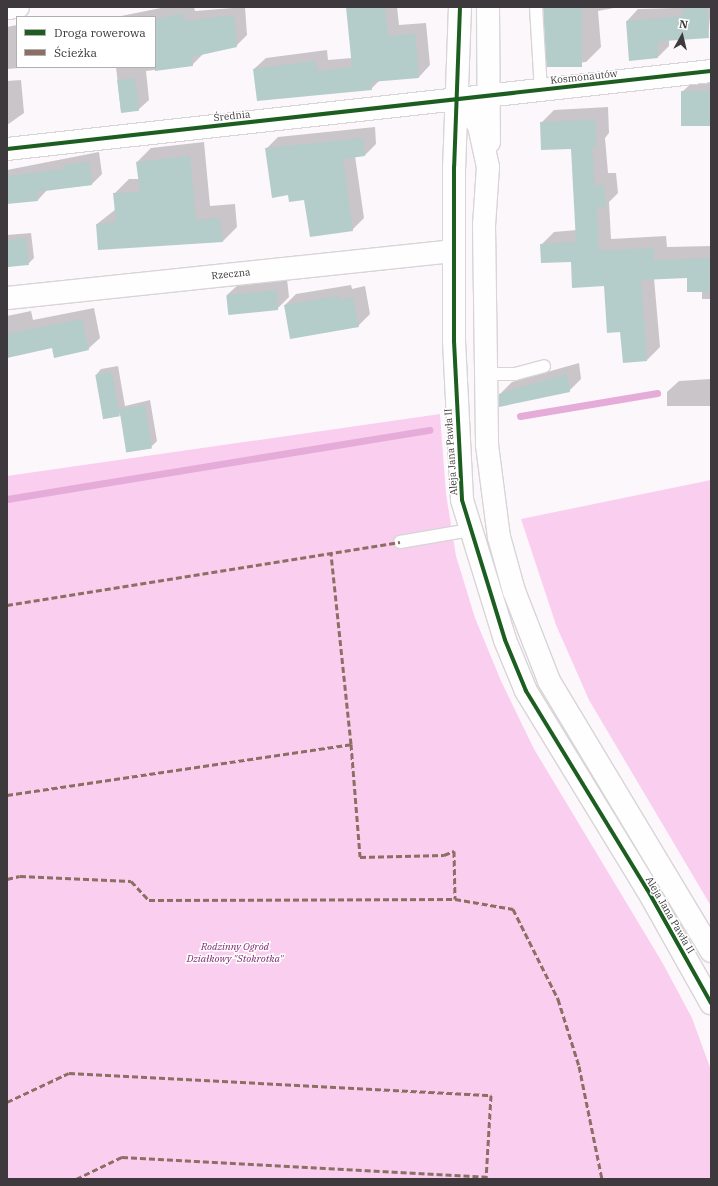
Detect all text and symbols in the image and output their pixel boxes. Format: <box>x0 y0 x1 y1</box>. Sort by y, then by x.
legend <box>16 16 156 68</box>
north arrow <box>662 16 702 56</box>
text: N <box>678 17 689 32</box>
text: Droga rowerowa <box>54 25 146 40</box>
text: Ścieżka <box>54 45 97 60</box>
street label: Kosmonautów <box>550 68 618 86</box>
street label: Średnia <box>213 108 251 124</box>
street label: Rzeczna <box>211 266 251 282</box>
street label: Aleja Jana Pawła II <box>442 408 460 496</box>
street label: Aleja Jana Pawła II <box>643 874 697 956</box>
park label: Rodzinny Ogród Działkowy "Stokrotka" <box>187 940 283 964</box>

